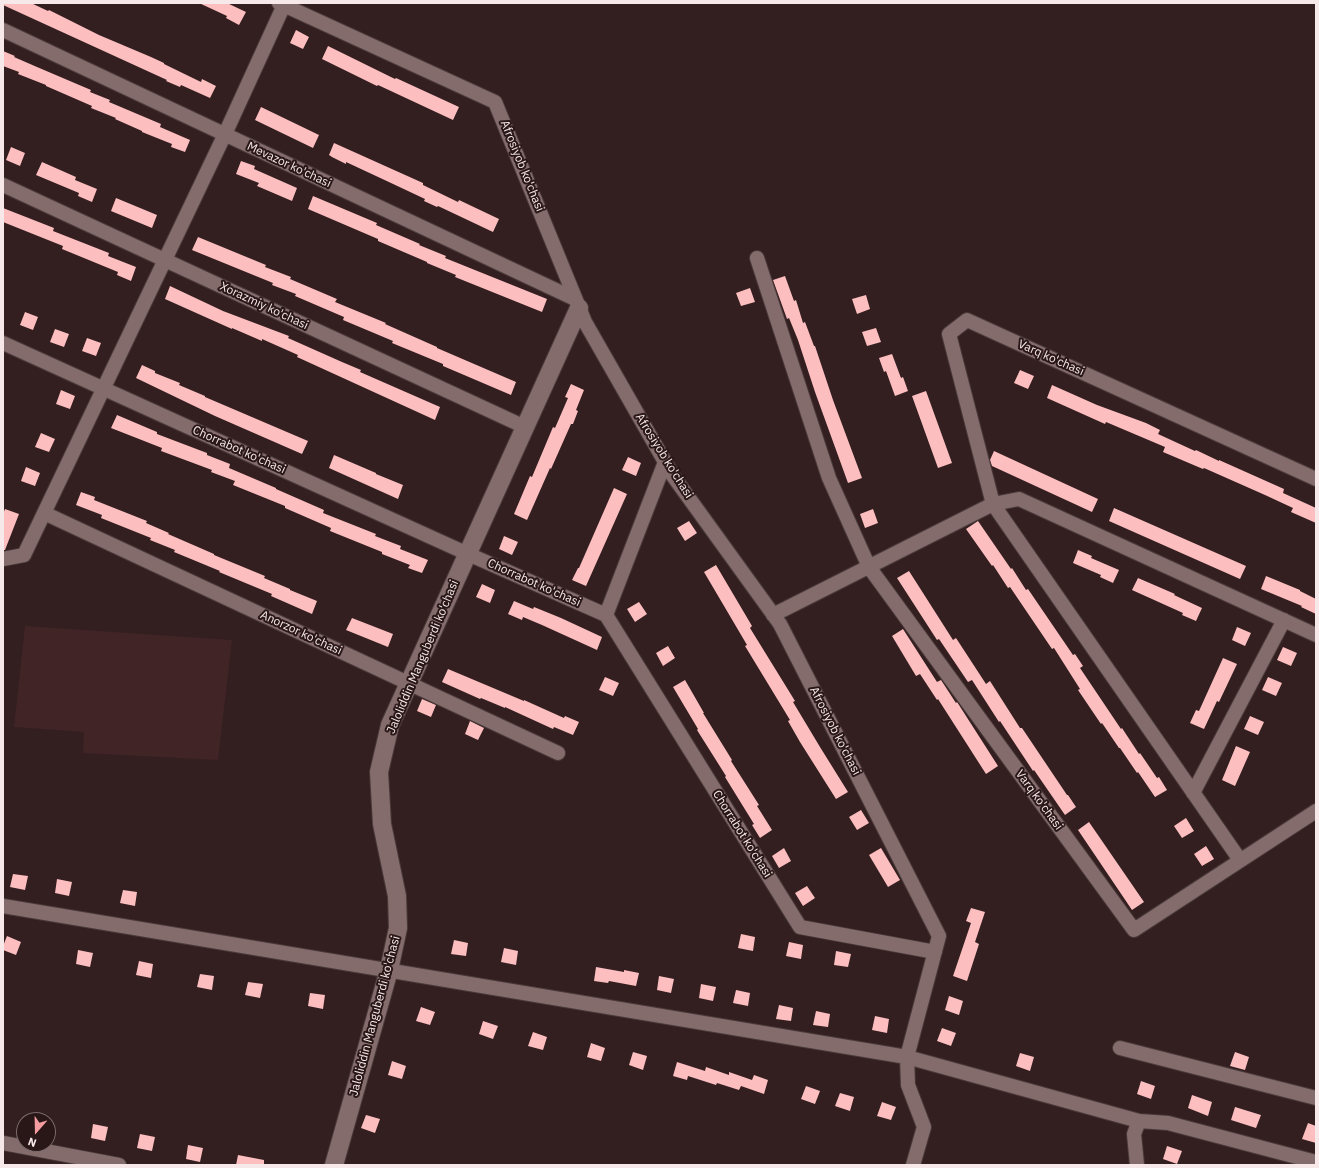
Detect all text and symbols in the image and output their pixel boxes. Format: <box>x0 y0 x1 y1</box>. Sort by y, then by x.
street label: Afrosiyob ko'chasi <box>497 118 547 214</box>
street label: Mevazor ko'chasi <box>245 139 333 191</box>
street label: Xorazmiy ko'chasi <box>218 279 310 333</box>
street label: Varq ko'chasi <box>1016 337 1086 379</box>
street label: Afrosiyob ko'chasi <box>632 411 696 501</box>
street label: Chorrabot ko'chasi <box>190 423 288 477</box>
street label: Chorrabot ko'chasi <box>485 556 583 610</box>
street label: Jaloliddin Manguberdi ko'chasi <box>384 578 462 736</box>
street label: Anorzor ko'chasi <box>258 608 344 658</box>
street label: Afrosiyob ko'chasi <box>806 684 864 778</box>
street label: Varq ko'chasi <box>1012 767 1066 833</box>
street label: Chorrabot ko'chasi <box>709 788 775 880</box>
street label: Jaloliddin Manguberdi ko'chasi <box>347 934 403 1098</box>
north arrow <box>16 1112 56 1152</box>
text: N <box>26 1134 38 1150</box>

